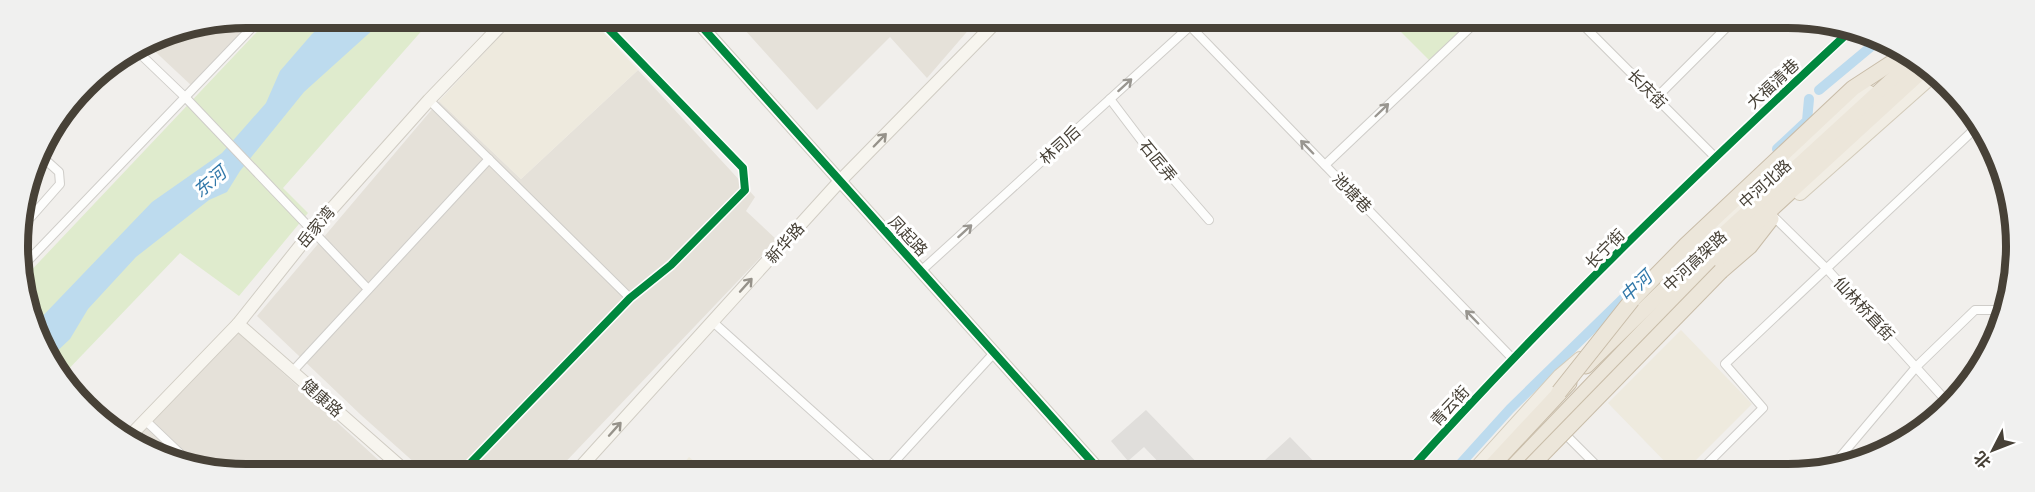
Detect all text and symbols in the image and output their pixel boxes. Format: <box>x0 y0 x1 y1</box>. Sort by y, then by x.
street label: 大福清巷 <box>1743 55 1803 113</box>
street label: 长庆街 <box>1623 65 1671 113</box>
one-way arrow <box>1117 78 1132 92</box>
one-way arrow <box>1375 103 1390 117</box>
street label: 林司后 <box>1036 122 1084 168</box>
one-way arrow <box>873 133 888 148</box>
street label: 石匠弄 <box>1136 136 1180 186</box>
one-way arrow <box>1300 139 1315 154</box>
street label: 中河北路 <box>1735 156 1795 212</box>
water label: 东河 <box>189 160 233 202</box>
street label: 池塘巷 <box>1328 169 1376 217</box>
street label: 岳家湾 <box>293 203 339 251</box>
street label: 凤起路 <box>885 212 931 260</box>
street label: 新华路 <box>762 219 808 267</box>
one-way arrow <box>957 224 972 238</box>
street label: 长宁街 <box>1581 225 1629 273</box>
street label: 中河高架路 <box>1659 227 1731 295</box>
water label: 中河 <box>1615 264 1659 307</box>
street label: 仙林桥直街 <box>1830 273 1898 345</box>
one-way arrow <box>739 277 754 292</box>
one-way arrow <box>1465 310 1479 325</box>
street label: 健康路 <box>298 375 346 421</box>
street label: 青云街 <box>1427 382 1473 430</box>
north arrow <box>1963 420 2023 480</box>
one-way arrow <box>608 422 622 437</box>
text: 北 <box>1970 447 1995 472</box>

